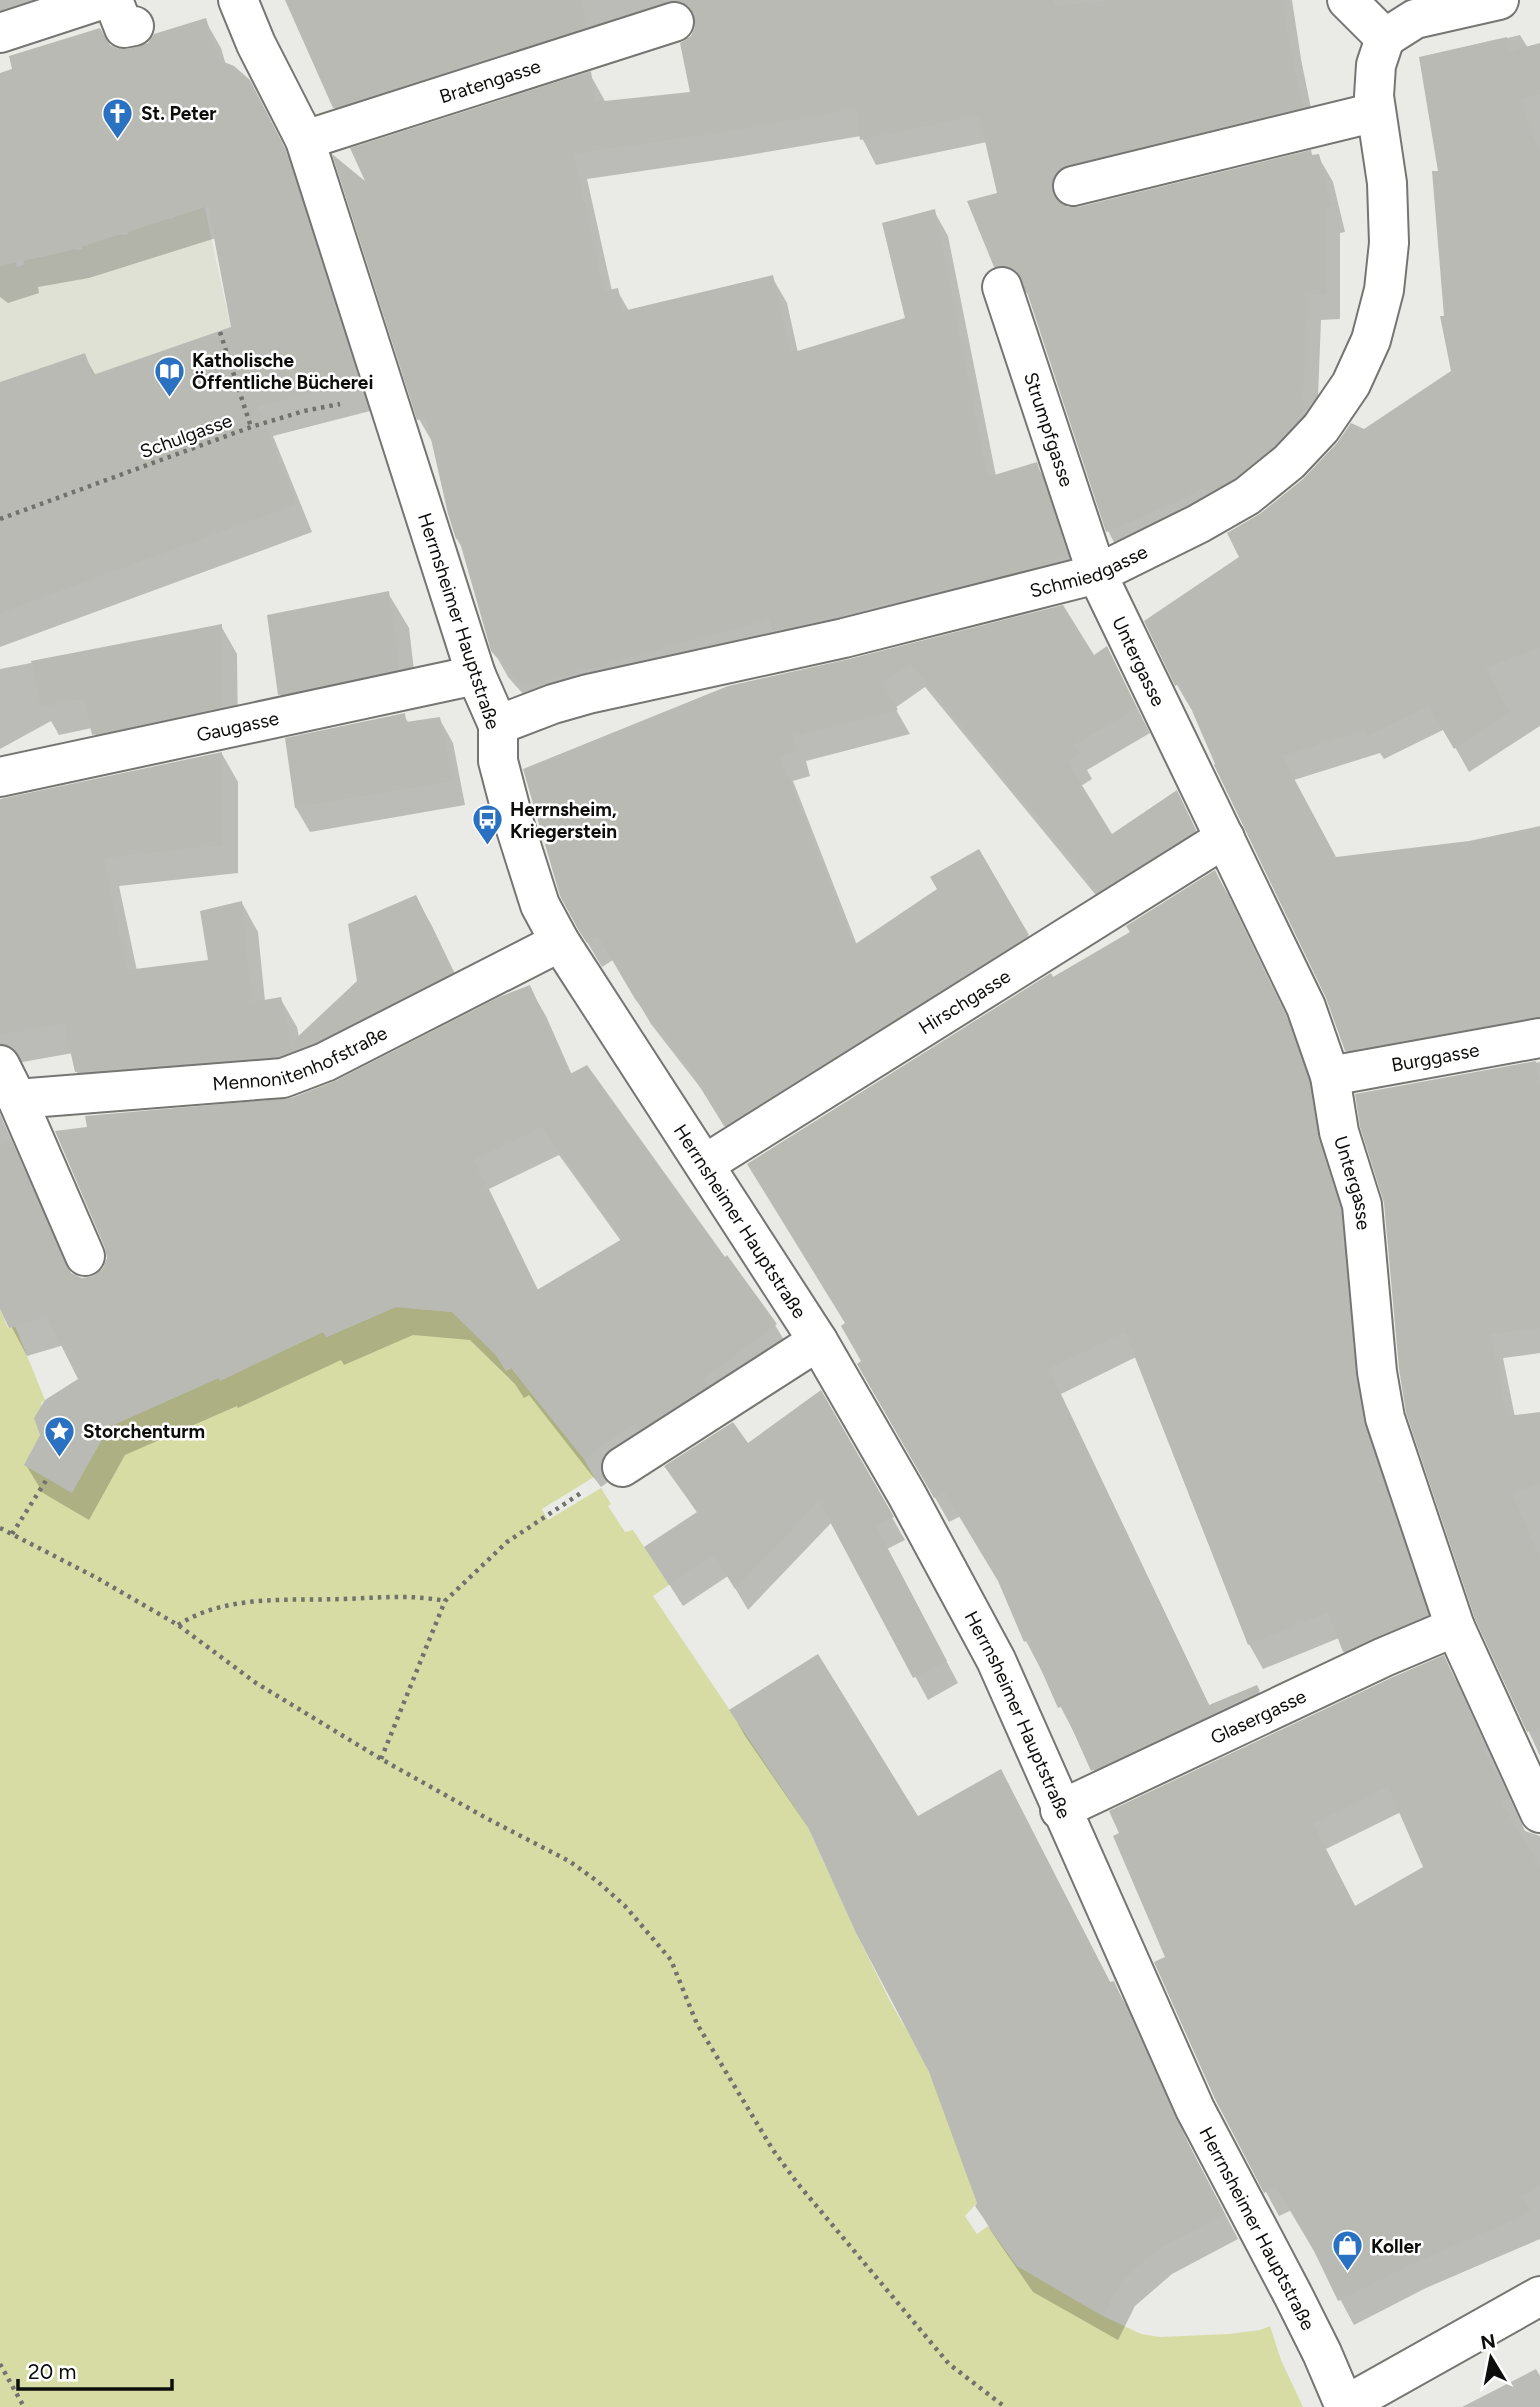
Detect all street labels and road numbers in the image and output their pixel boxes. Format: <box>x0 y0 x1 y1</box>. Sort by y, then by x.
street label: Bratengasse <box>436 54 543 108</box>
street label: Strumpfgasse <box>1019 369 1079 490</box>
street label: Schulgasse <box>137 409 235 463</box>
street label: Herrnsheimer Hauptstraße <box>413 510 505 732</box>
street label: Schmiedgasse <box>1027 540 1151 602</box>
street label: Untergasse <box>1108 612 1170 710</box>
street label: Gaugasse <box>194 706 281 746</box>
street label: Hirschgasse <box>914 964 1014 1039</box>
street label: Mennonitenhofstraße <box>212 1021 391 1095</box>
street label: Burggasse <box>1390 1038 1481 1076</box>
street label: Herrnsheimer Hauptstraße <box>669 1120 812 1322</box>
street label: Untergasse <box>1329 1133 1376 1231</box>
street label: Herrnsheimer Hauptstraße <box>960 1607 1076 1822</box>
street label: Glasergasse <box>1207 1684 1309 1749</box>
street label: Herrnsheimer Hauptstraße <box>1195 2123 1320 2334</box>

